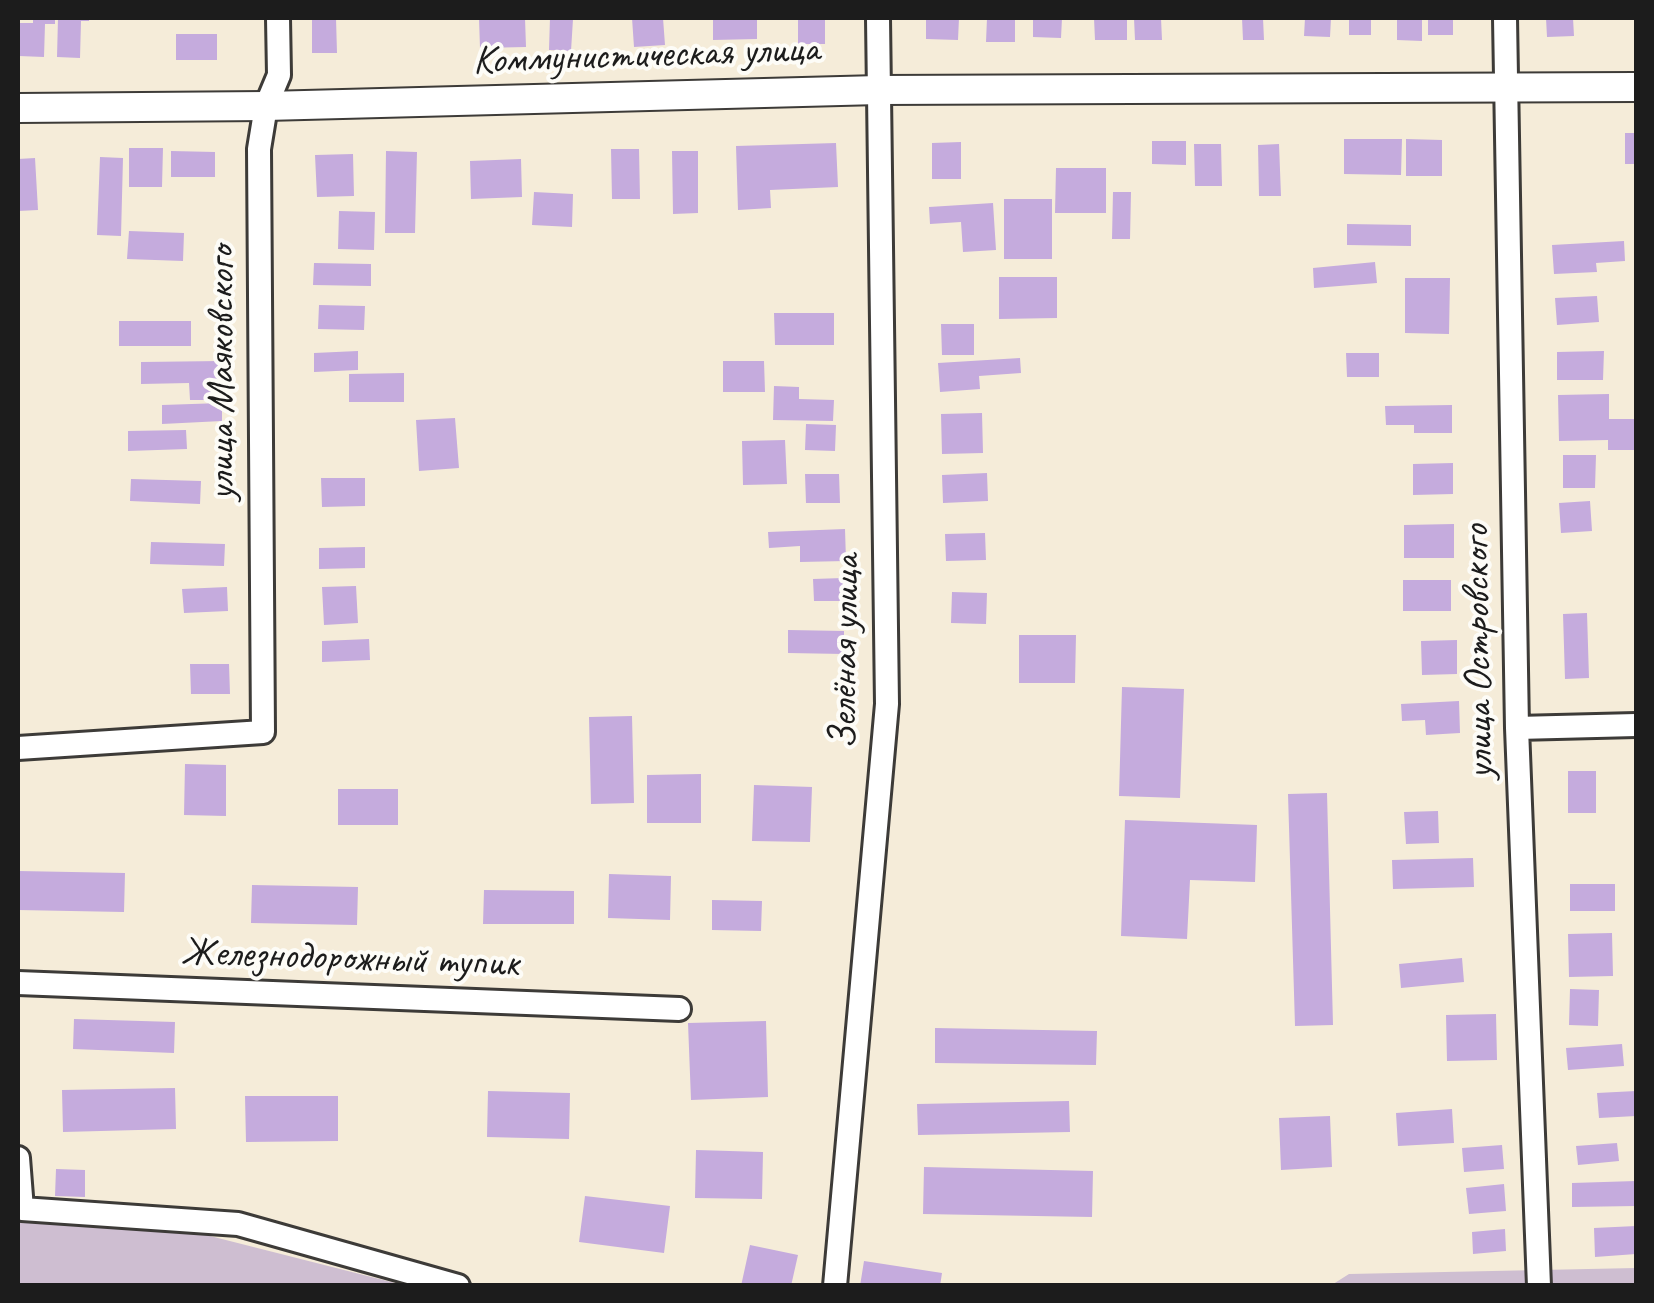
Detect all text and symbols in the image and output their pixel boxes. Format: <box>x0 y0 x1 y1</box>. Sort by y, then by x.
street label: Коммунистическая улица <box>472 26 820 86</box>
street label: улица Маяковского <box>199 246 247 500</box>
street label: улица Островского <box>1453 524 1505 780</box>
street label: Зелёная улица <box>820 554 872 750</box>
street label: Железнодорожный тупик <box>180 929 520 989</box>

